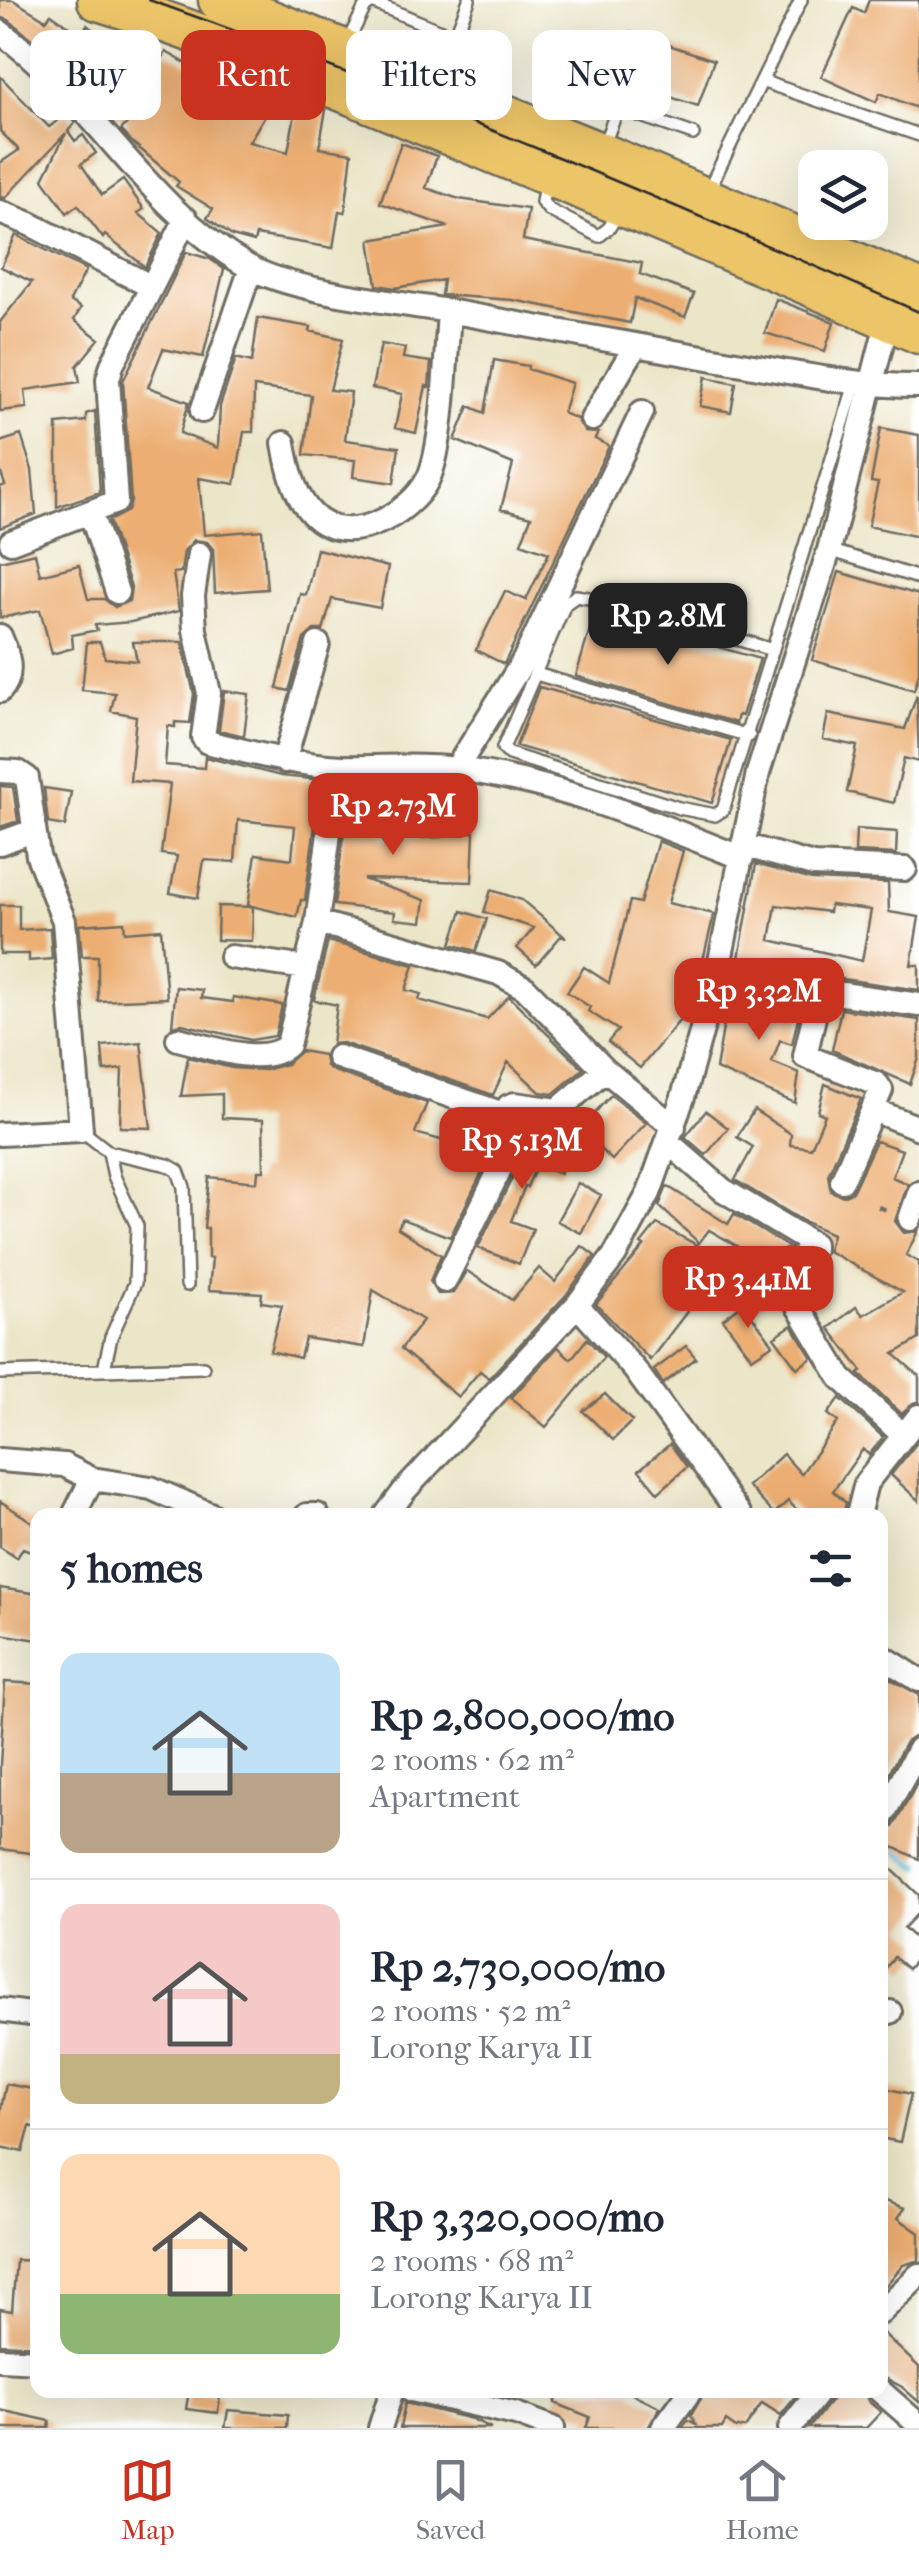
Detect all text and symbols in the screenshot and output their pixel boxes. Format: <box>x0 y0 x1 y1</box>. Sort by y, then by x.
chip: Buy <box>30 30 161 120</box>
chip: Rent <box>181 30 326 120</box>
chip: Filters <box>346 30 512 120</box>
chip: New <box>532 30 671 120</box>
map controls <box>798 150 888 240</box>
button: layers <box>798 150 888 240</box>
pin: Rp 2.8M <box>576 583 760 668</box>
text: Rp 2.8M <box>610 597 726 634</box>
pin: Rp 2.73M <box>290 773 496 858</box>
text: Rp 2.73M <box>330 787 456 824</box>
pin: Rp 3.32M <box>656 958 862 1043</box>
text: Rp 3.32M <box>696 972 822 1009</box>
pin: Rp 5.13M <box>419 1107 625 1192</box>
text: Rp 5.13M <box>461 1121 583 1158</box>
pin: Rp 3.41M <box>645 1246 851 1331</box>
text: Rp 3.41M <box>684 1260 812 1297</box>
icon: filters <box>803 1541 858 1596</box>
text: 5 homes <box>60 1544 203 1593</box>
text: Rp 2,800,000/mo <box>370 1692 674 1741</box>
icon: home <box>140 1693 260 1813</box>
text: 2 rooms · 62 m² <box>370 1741 574 1778</box>
text: Apartment <box>370 1778 520 1815</box>
text: Rp 2,730,000/mo <box>370 1943 665 1992</box>
icon: home <box>140 1944 260 2064</box>
text: 2 rooms · 52 m² <box>370 1992 570 2029</box>
text: Lorong Karya II <box>370 2029 593 2066</box>
text: Rp 3,320,000/mo <box>370 2193 664 2242</box>
icon: home <box>140 2194 260 2314</box>
text: 2 rooms · 68 m² <box>370 2242 574 2279</box>
text: Lorong Karya II <box>370 2279 593 2316</box>
tab: Map <box>120 2453 175 2546</box>
tab: Saved <box>416 2453 485 2546</box>
tab: Home <box>726 2453 799 2546</box>

